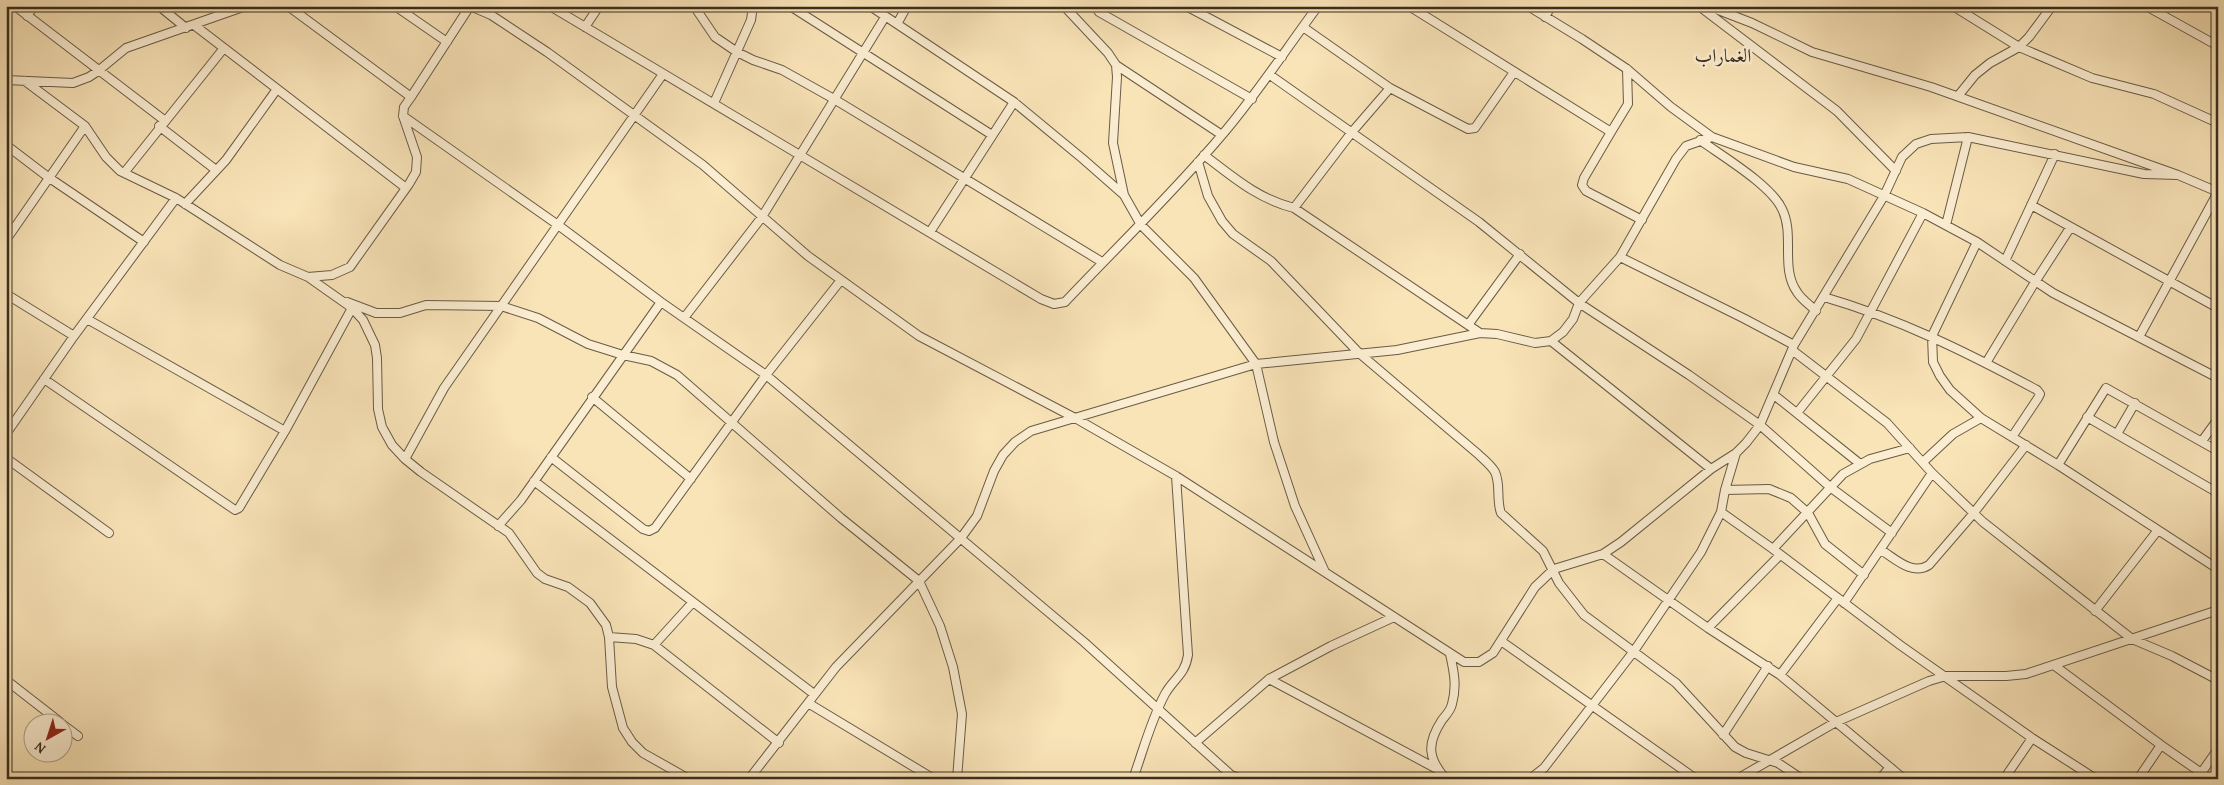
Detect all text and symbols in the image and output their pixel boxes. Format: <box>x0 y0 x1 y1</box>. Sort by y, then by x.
district label: الغماراب <box>1695 41 1751 69</box>
north arrow <box>22 712 72 762</box>
text: N <box>29 737 50 759</box>

